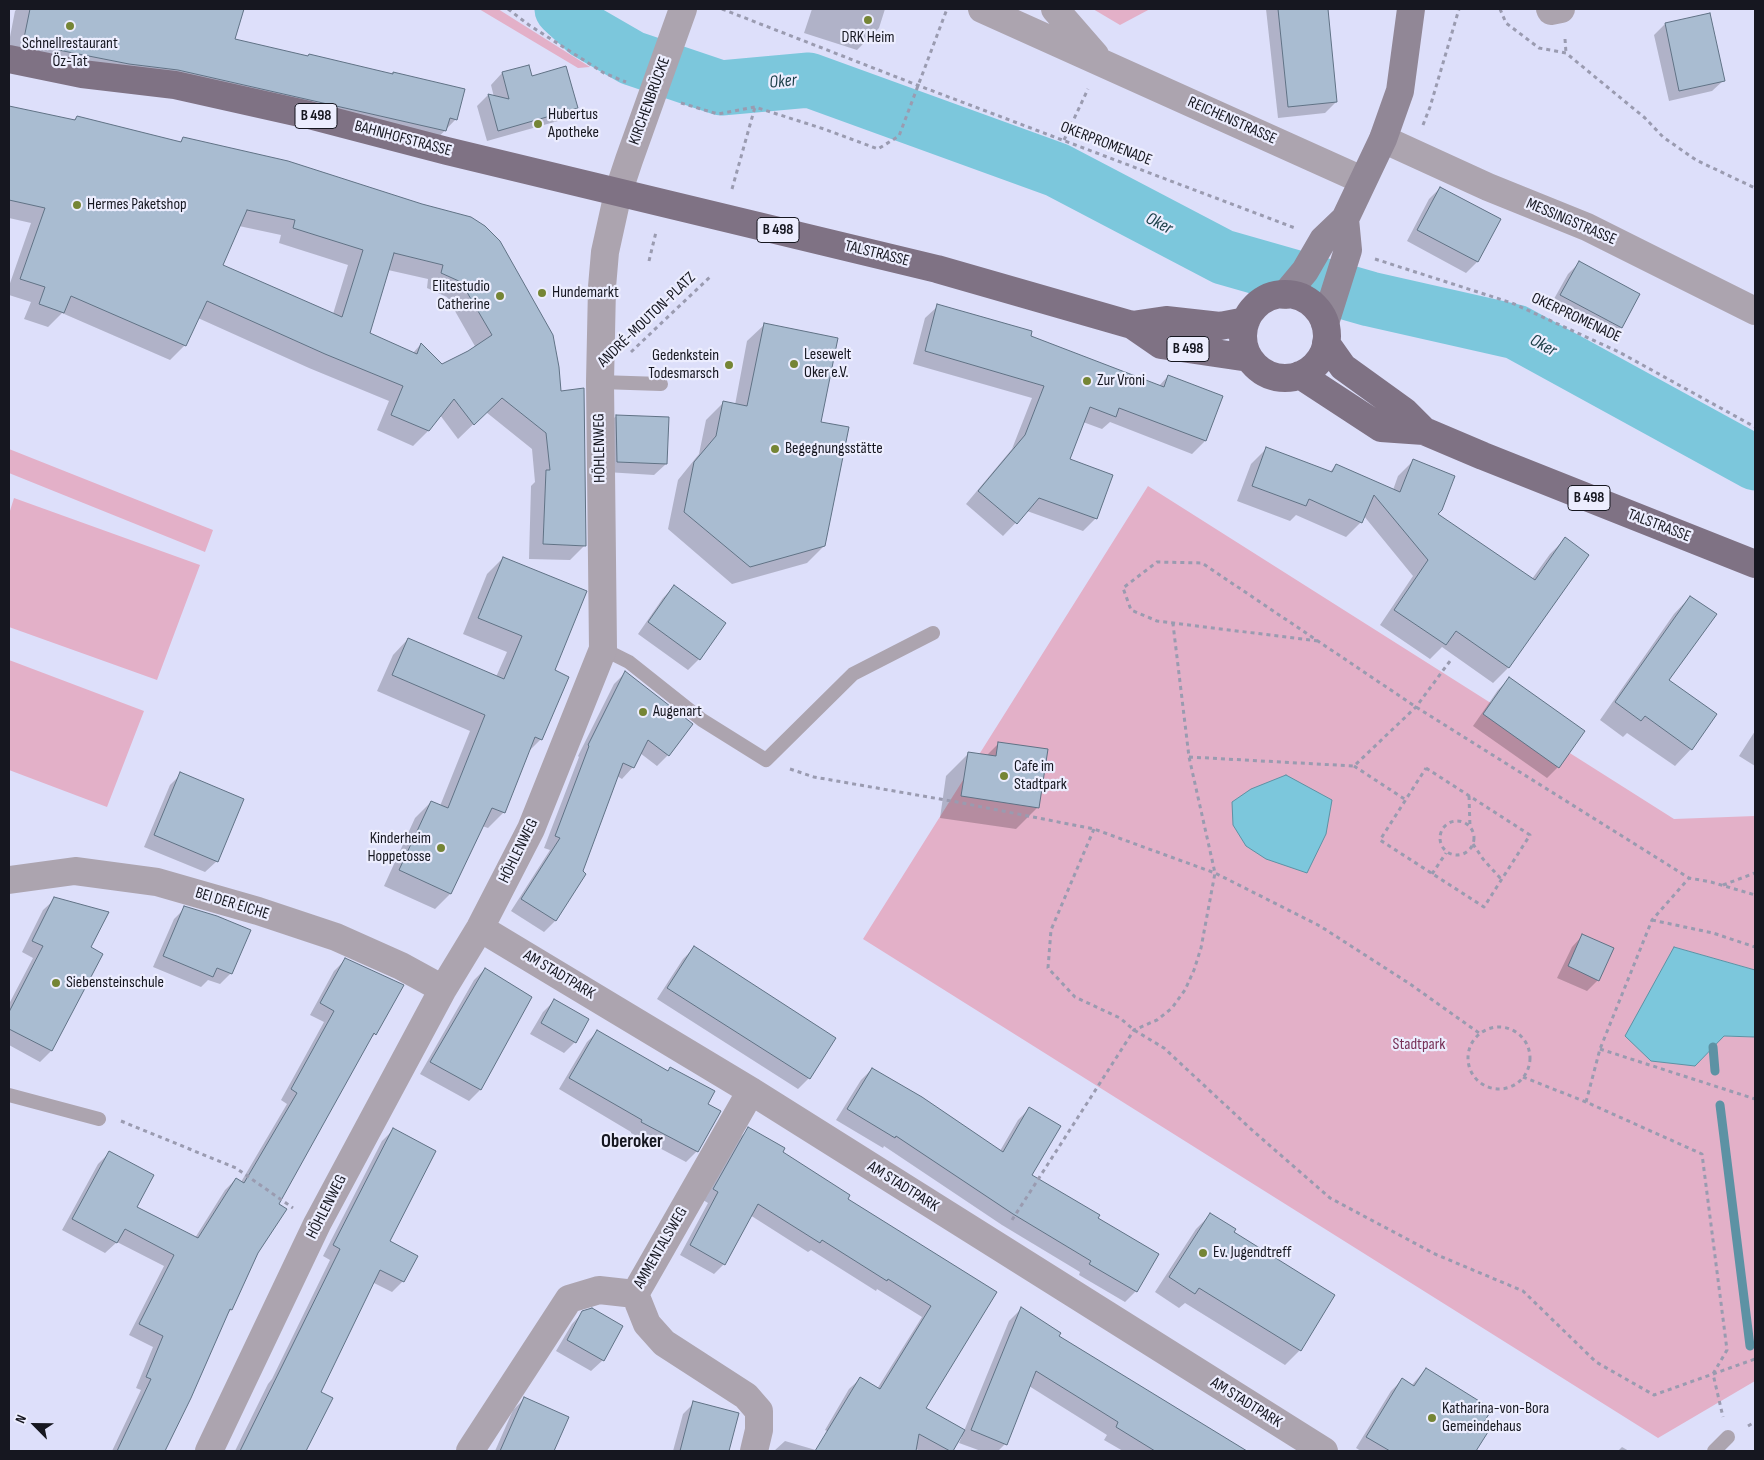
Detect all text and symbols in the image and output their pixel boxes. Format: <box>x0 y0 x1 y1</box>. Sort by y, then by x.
marker: DRK Heim <box>862 14 874 26</box>
marker: Schnellrestaurant Öz-Tat <box>64 20 76 32</box>
place label: DRK Heim <box>842 28 894 48</box>
place label: Schnellrestaurant Öz-Tat <box>22 34 118 72</box>
street label: KIRCHENBRÜCKE <box>625 54 675 148</box>
water label: Oker <box>769 70 797 94</box>
street label: REICHENSTRASSE <box>1185 93 1279 149</box>
road number: B 498 <box>295 104 337 128</box>
place label: Hubertus Apotheke <box>548 105 599 143</box>
street label: BAHNHOFSTRASSE <box>352 117 454 161</box>
marker: Hubertus Apotheke <box>532 118 544 130</box>
street label: OKERPROMENADE <box>1058 118 1154 170</box>
street label: MESSINGSTRASSE <box>1523 194 1619 250</box>
place label: Hermes Paketshop <box>87 195 187 215</box>
marker: Hermes Paketshop <box>71 199 83 211</box>
water label: Oker <box>1142 208 1176 240</box>
road number: B 498 <box>757 218 799 242</box>
street label: TALSTRASSE <box>843 237 911 271</box>
street label: ANDRÉ-MOUTON-PLATZ <box>594 269 700 371</box>
place label: Elitestudio Catherine <box>432 277 490 315</box>
place label: Hundemarkt <box>552 283 619 303</box>
marker: Hundemarkt <box>536 287 548 299</box>
street label: OKERPROMENADE <box>1528 289 1624 347</box>
marker: Elitestudio Catherine <box>494 290 506 302</box>
water label: Oker <box>1526 330 1560 362</box>
road number: B 498 <box>1167 336 1209 362</box>
place label: Lesewelt Oker e.V. <box>804 345 852 383</box>
place label: Gedenkstein Todesmarsch <box>648 346 719 384</box>
marker: Lesewelt Oker e.V. <box>788 358 800 370</box>
marker: Gedenkstein Todesmarsch <box>723 359 735 371</box>
place label: Zur Vroni <box>1097 371 1145 391</box>
marker: Zur Vroni <box>1081 375 1093 387</box>
street label: HÖHLENWEG <box>590 413 610 483</box>
place label: Begegnungsstätte <box>785 439 883 459</box>
marker: Begegnungsstätte <box>769 443 781 455</box>
road number: B 498 <box>1568 486 1610 510</box>
street label: TALSTRASSE <box>1625 505 1693 547</box>
place label: Augenart <box>653 702 702 722</box>
marker: Augenart <box>637 706 649 718</box>
place label: Cafe im Stadtpark <box>1014 757 1067 795</box>
marker: Cafe im Stadtpark <box>998 770 1010 782</box>
street label: HÖHLENWEG <box>495 815 543 887</box>
place label: Kinderheim Hoppetosse <box>367 829 431 867</box>
marker: Kinderheim Hoppetosse <box>435 842 447 854</box>
street label: BEI DER EICHE <box>193 884 271 924</box>
street label: AM STADTPARK <box>520 946 598 1004</box>
place label: Siebensteinschule <box>66 973 164 993</box>
marker: Siebensteinschule <box>50 977 62 989</box>
park label: Stadtpark <box>1393 1035 1445 1055</box>
district label: Oberoker <box>601 1131 663 1153</box>
street label: AM STADTPARK <box>864 1158 942 1216</box>
street label: HÖHLENWEG <box>303 1172 351 1242</box>
street label: AMMENTALSWEG <box>630 1204 692 1292</box>
place label: Ev. Jugendtreff <box>1213 1243 1291 1263</box>
marker: Ev. Jugendtreff <box>1197 1247 1209 1259</box>
street label: AM STADTPARK <box>1207 1374 1285 1432</box>
place label: Katharina-von-Bora Gemeindehaus <box>1442 1399 1549 1437</box>
north arrow <box>10 1400 60 1450</box>
text: N <box>11 1412 30 1426</box>
marker: Katharina-von-Bora Gemeindehaus <box>1426 1412 1438 1424</box>

